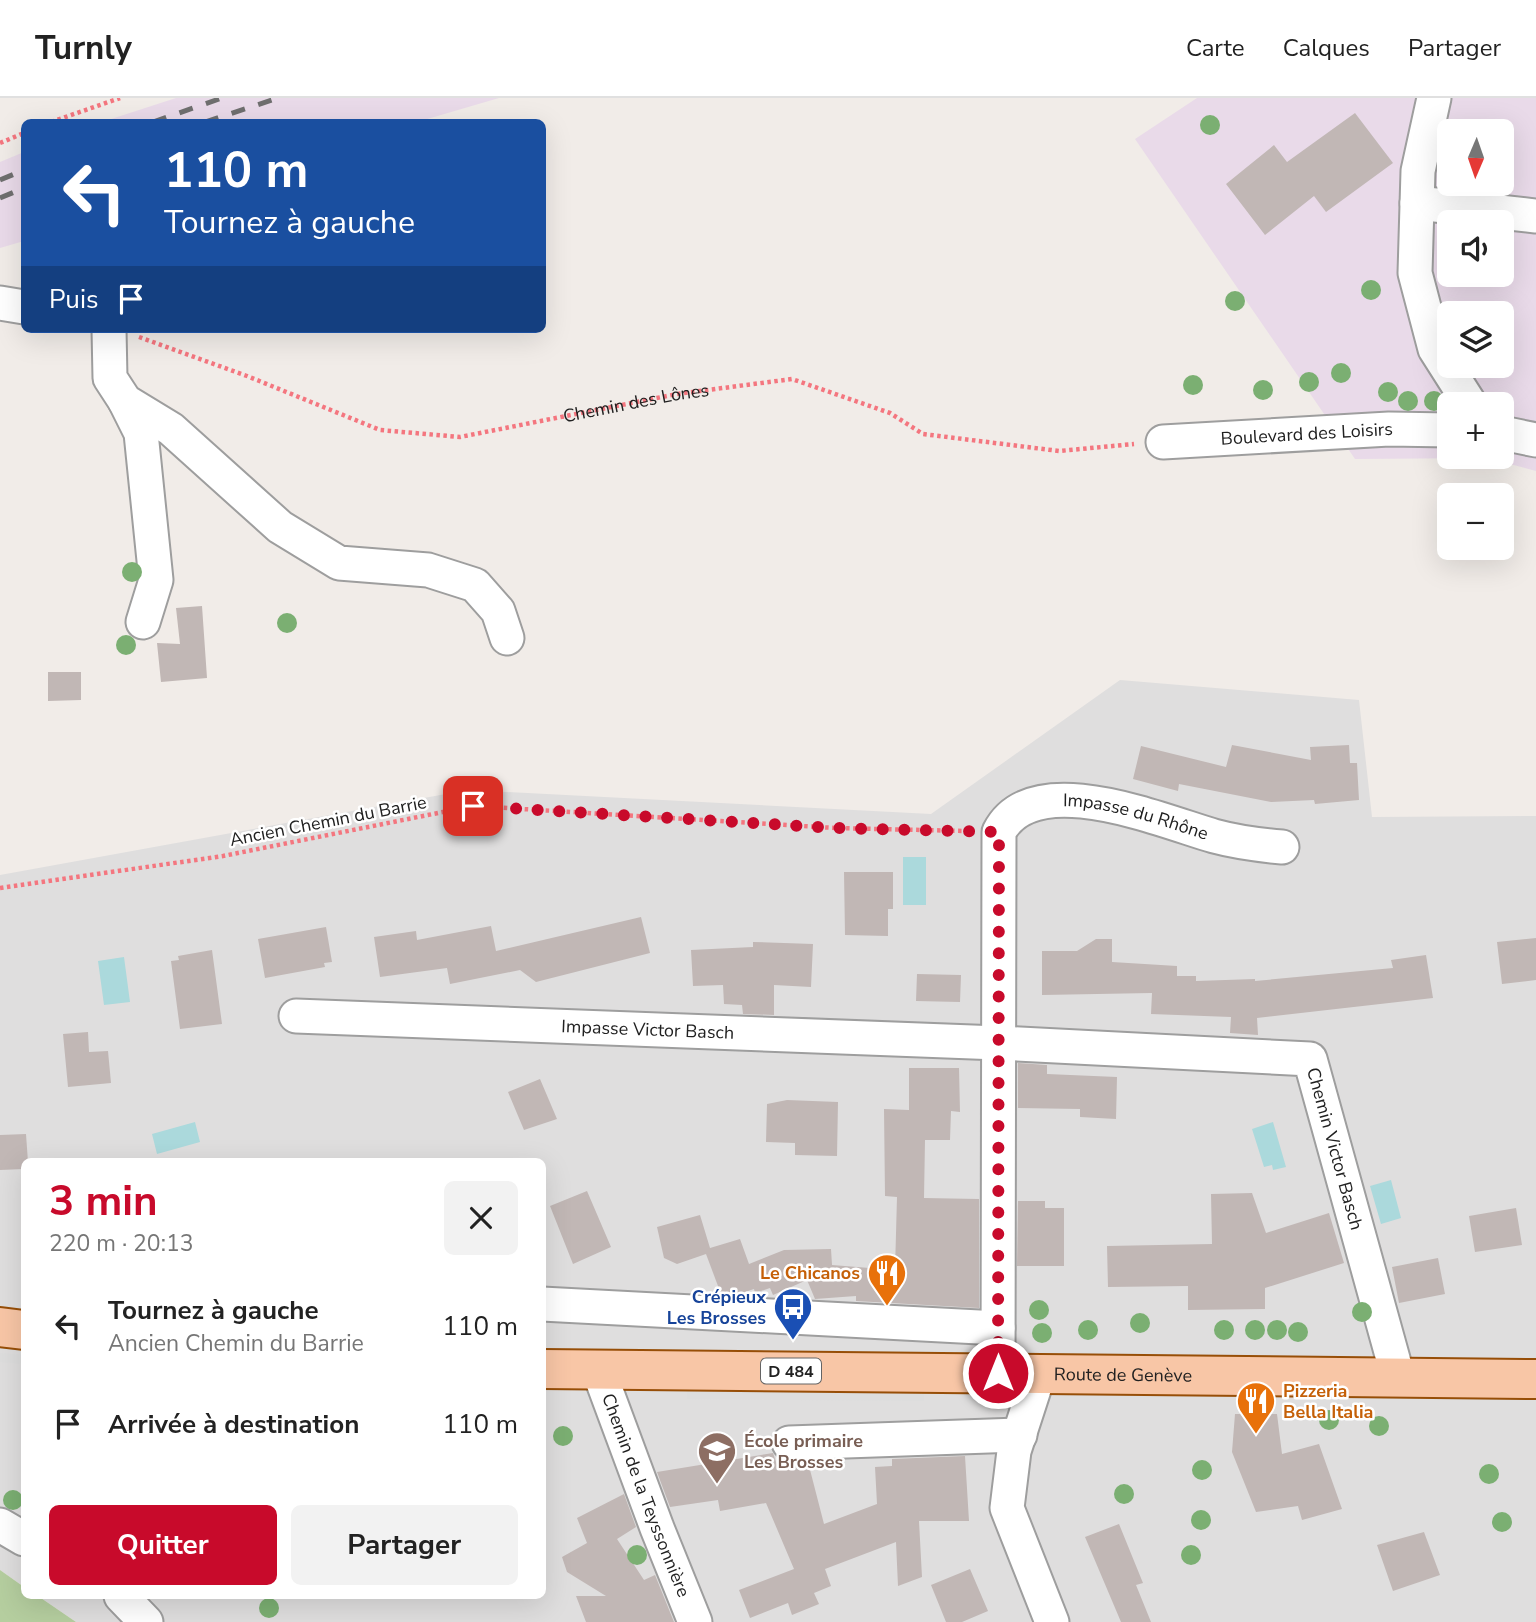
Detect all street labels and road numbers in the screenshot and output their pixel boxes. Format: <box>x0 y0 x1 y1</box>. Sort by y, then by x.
street label: Chemin des Lônes <box>561 378 710 428</box>
street label: Boulevard des Loisirs <box>1220 417 1393 451</box>
street label: Impasse du Rhône <box>1063 788 1211 846</box>
street label: Ancien Chemin du Barrie <box>227 790 429 852</box>
street label: Impasse Victor Basch <box>561 1014 735 1045</box>
street label: Chemin Victor Basch <box>1301 1065 1369 1233</box>
road number: D 484 <box>761 1358 821 1384</box>
street label: Route de Genève <box>1054 1362 1192 1388</box>
street label: Chemin de la Teyssonnière <box>596 1390 696 1601</box>

